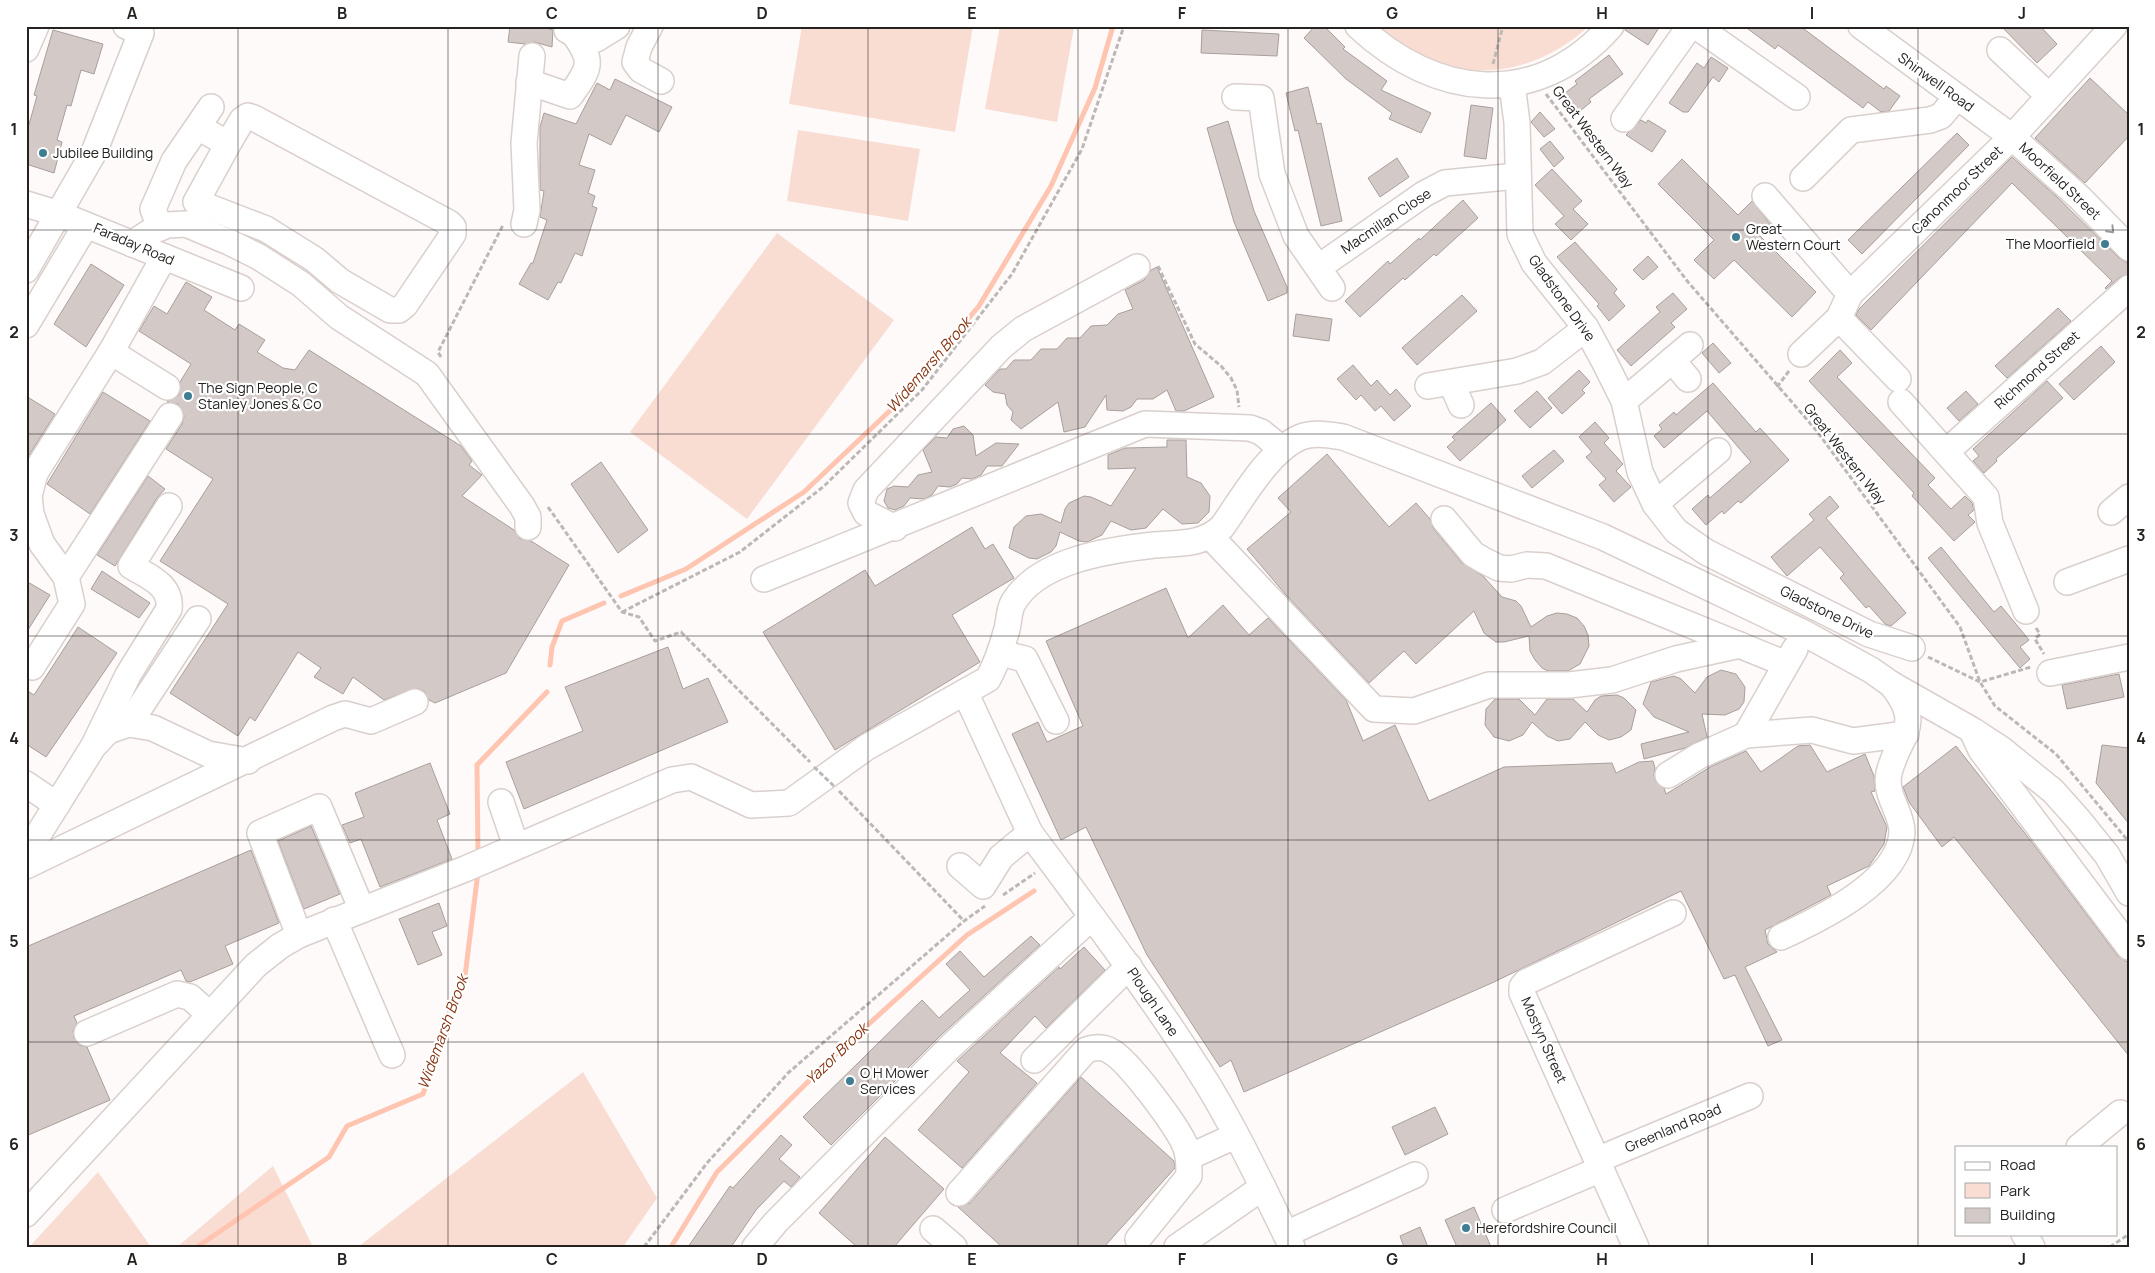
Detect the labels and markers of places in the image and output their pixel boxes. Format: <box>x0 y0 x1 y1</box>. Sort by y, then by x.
place label: Jubilee Building <box>53 143 153 162</box>
marker: Jubilee Building <box>37 147 49 159</box>
place label: Great Western Court <box>1746 219 1841 254</box>
marker: Great Western Court <box>1730 231 1742 243</box>
place label: The Moorfield <box>2006 234 2095 253</box>
marker: The Moorfield <box>2099 238 2111 250</box>
place label: The Sign People, C Stanley Jones & Co <box>198 378 321 413</box>
marker: The Sign People, C Stanley Jones & Co <box>182 390 194 402</box>
place label: O H Mower Services <box>860 1063 929 1098</box>
marker: O H Mower Services <box>844 1075 856 1087</box>
place label: Herefordshire Council <box>1476 1218 1617 1237</box>
marker: Herefordshire Council <box>1460 1222 1472 1234</box>

